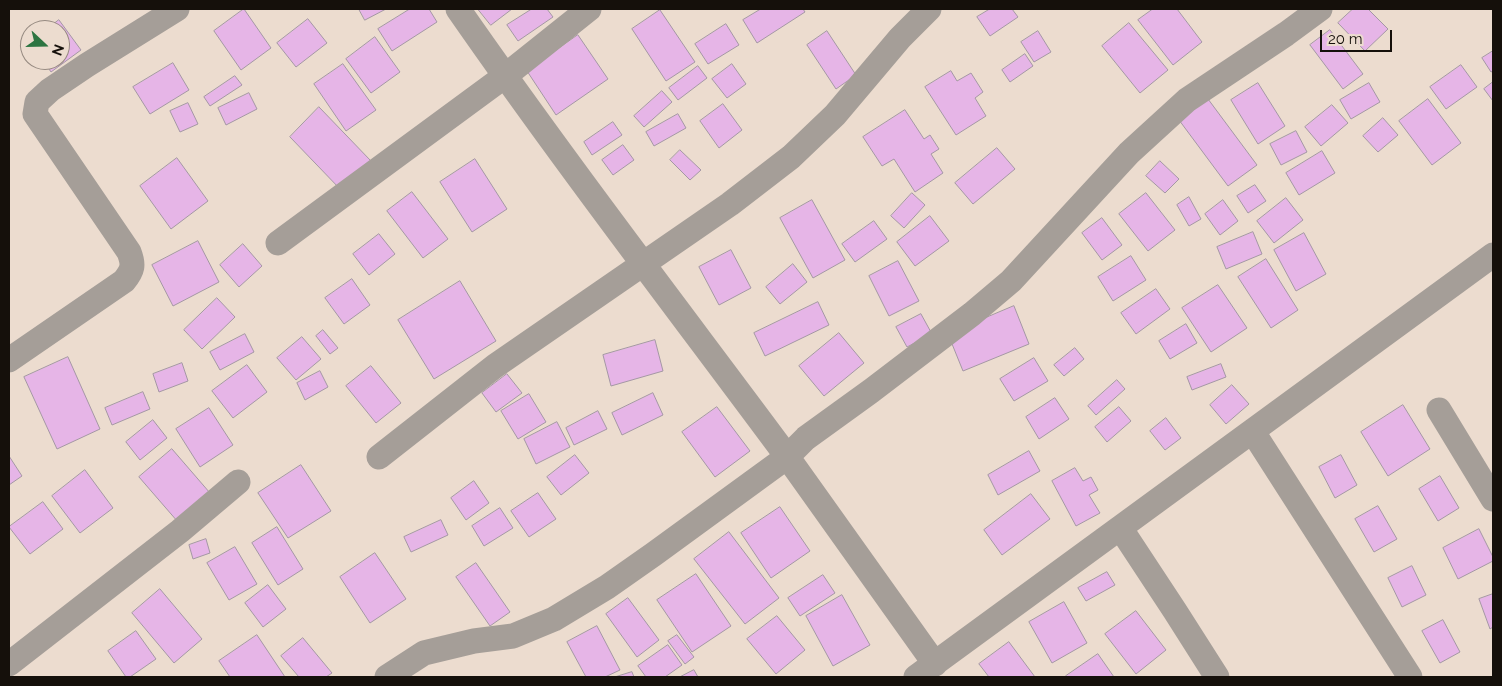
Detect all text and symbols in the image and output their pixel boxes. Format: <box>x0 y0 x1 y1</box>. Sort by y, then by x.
north arrow <box>20 20 70 70</box>
scale bar <box>1322 20 1394 52</box>
text: 20 m <box>1328 30 1363 48</box>
text: N <box>49 42 67 58</box>

